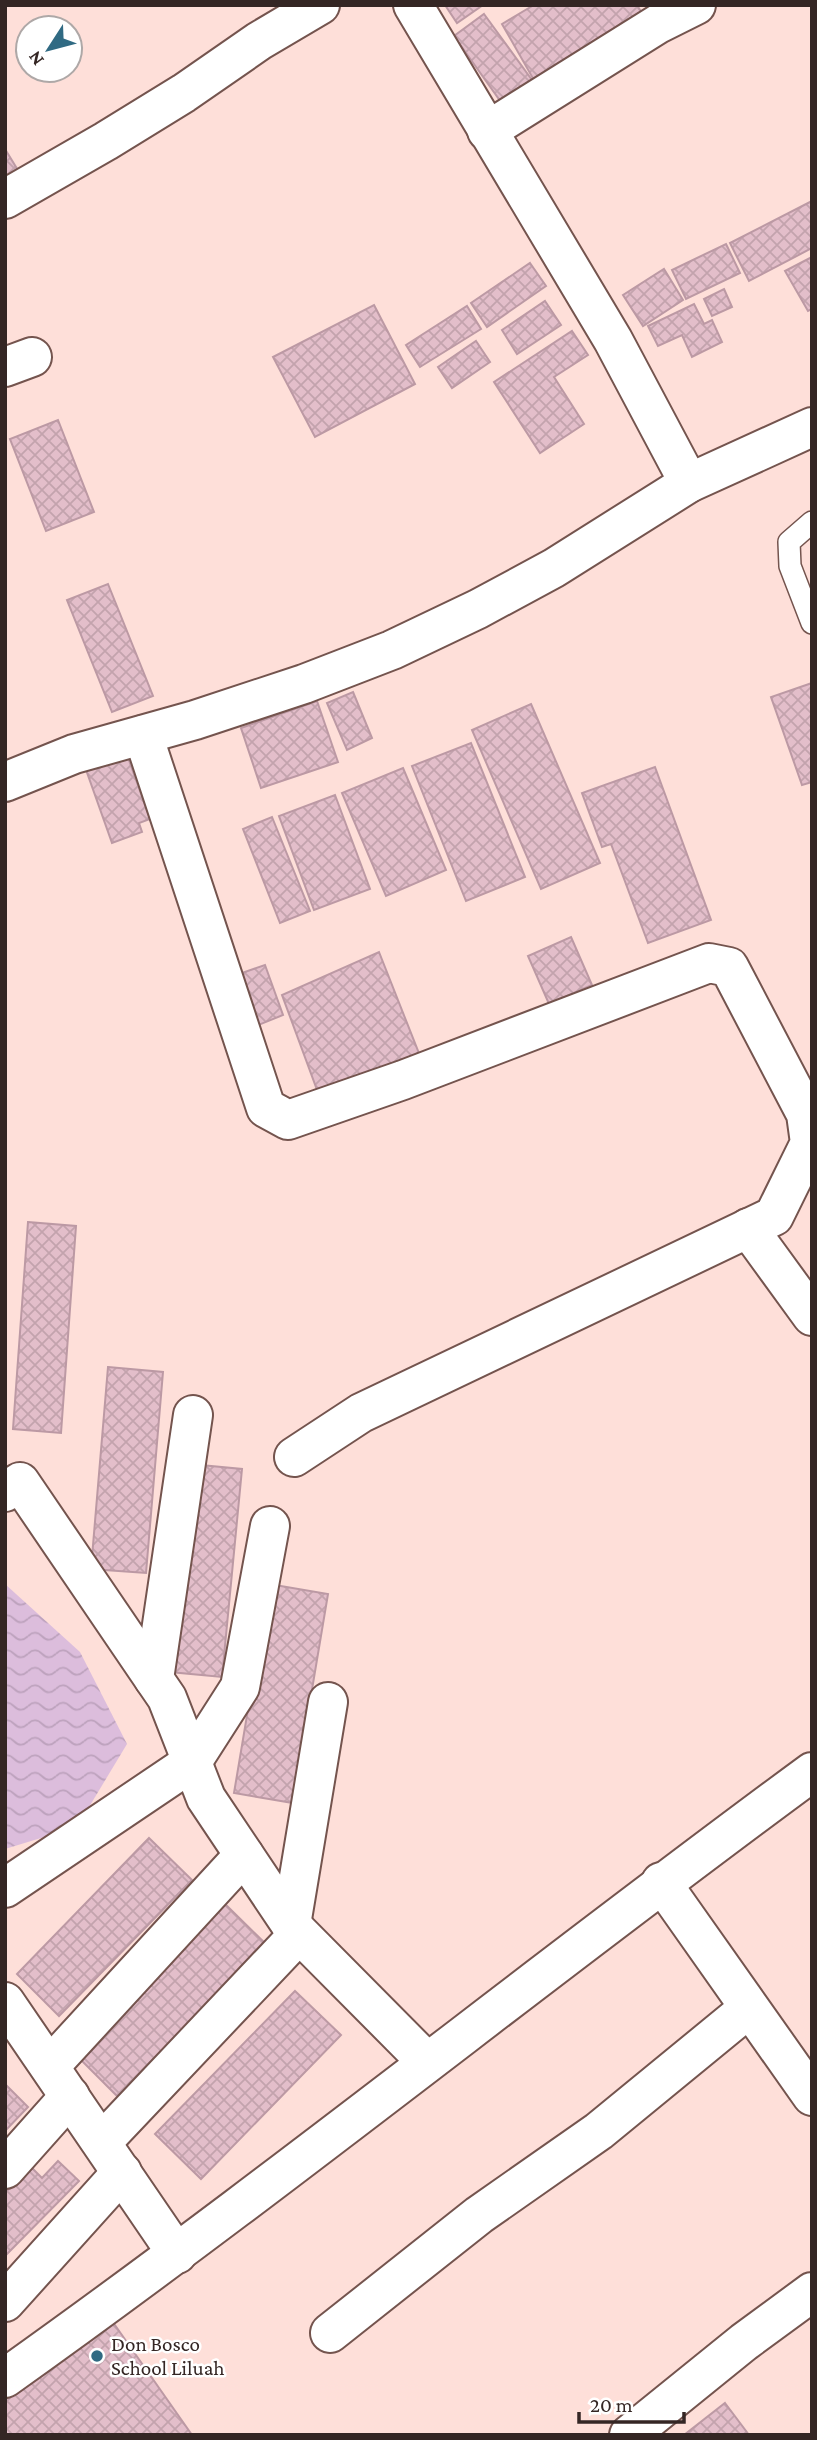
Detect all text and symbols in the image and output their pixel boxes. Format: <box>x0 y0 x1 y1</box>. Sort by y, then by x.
north arrow <box>14 14 84 84</box>
text: N <box>23 47 48 70</box>
place label: Don Bosco School Liluah <box>111 2332 225 2380</box>
marker: Don Bosco School Liluah <box>89 2348 105 2364</box>
scale bar <box>579 2380 684 2424</box>
text: 20 m <box>590 2393 633 2417</box>

